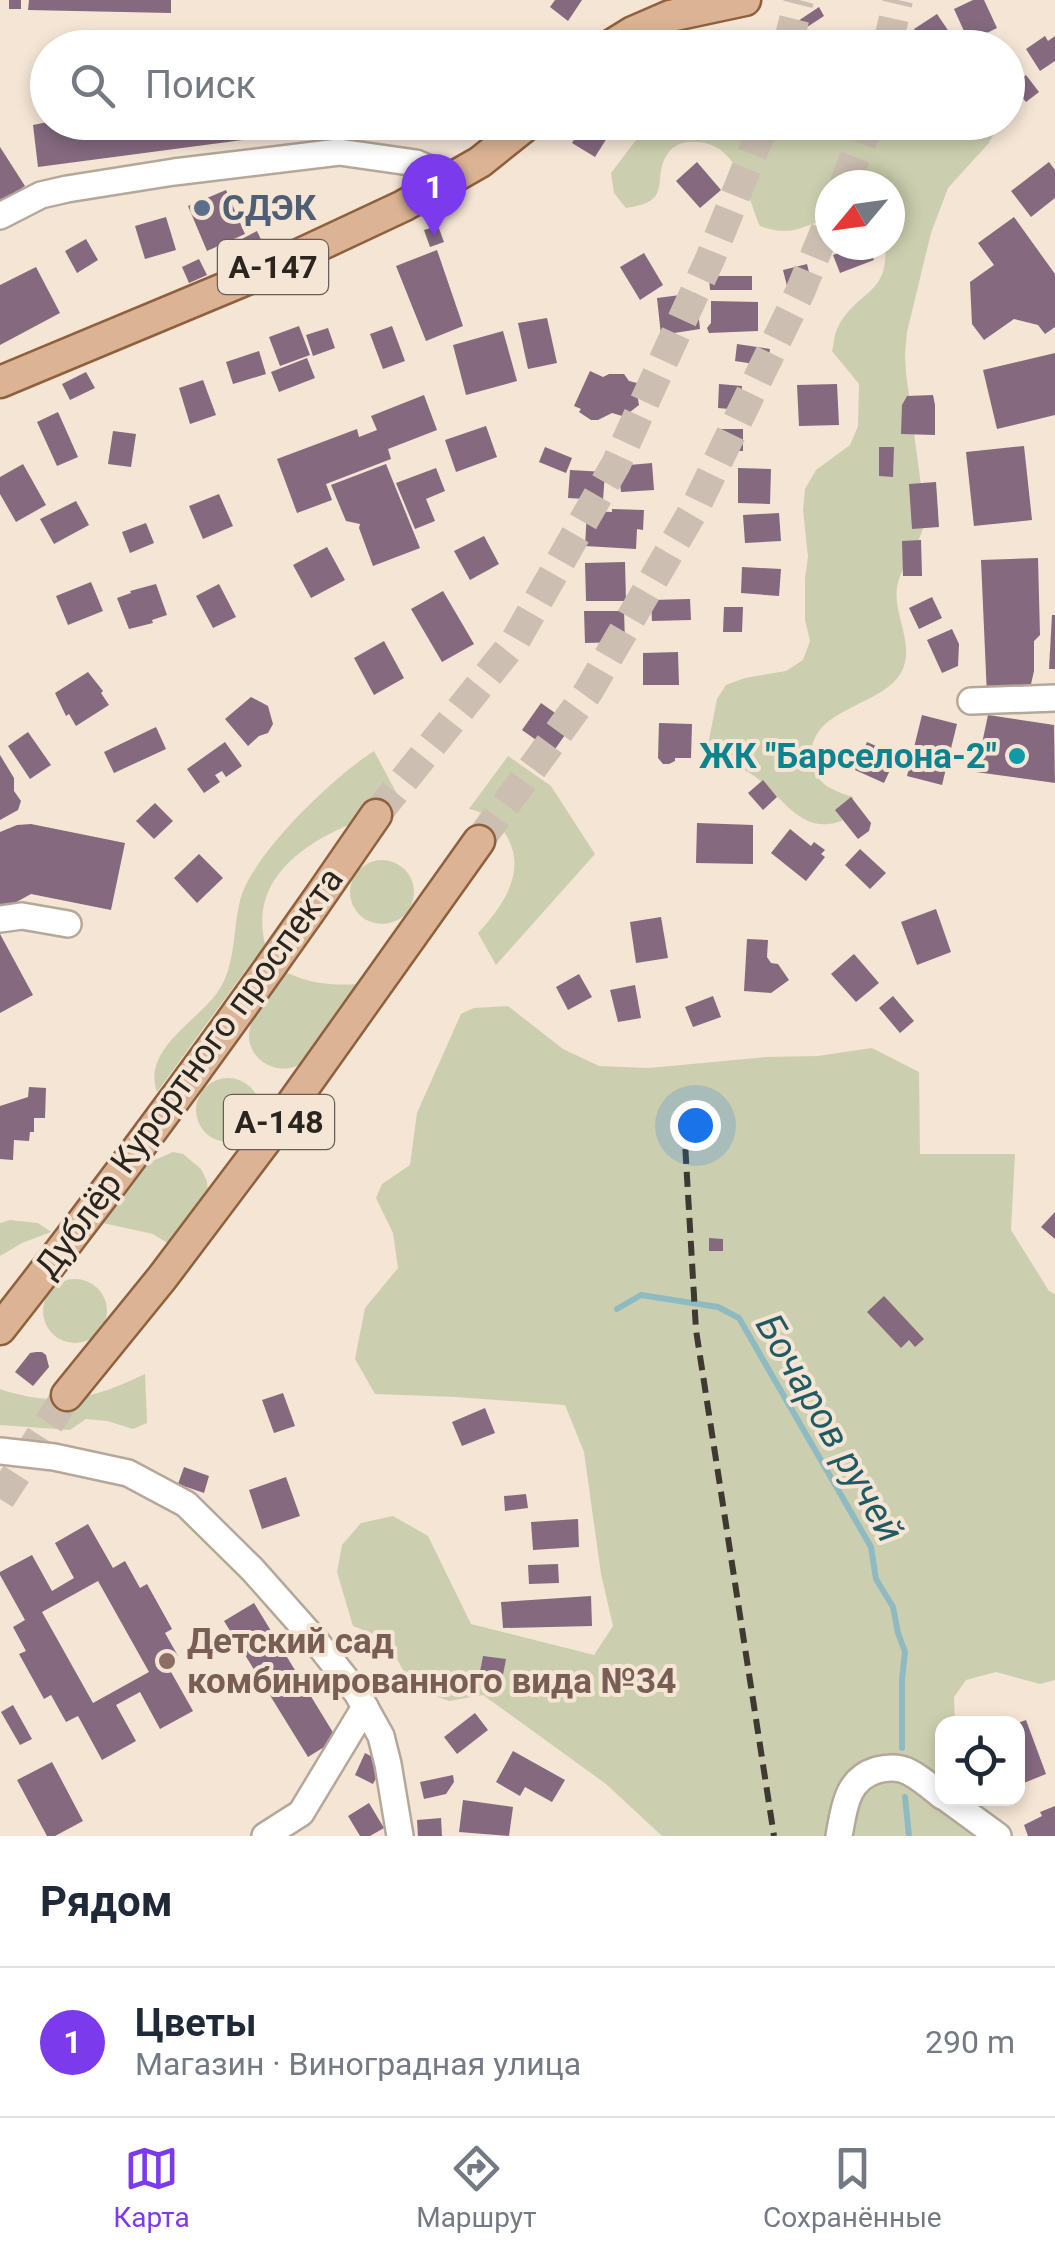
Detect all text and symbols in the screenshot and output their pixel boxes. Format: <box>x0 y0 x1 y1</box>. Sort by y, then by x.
search box <box>30 30 1025 140</box>
icon: search <box>65 58 120 113</box>
text: Поиск <box>145 63 256 107</box>
pin: 1 <box>402 154 466 236</box>
north arrow <box>815 170 905 260</box>
place label: СДЭК <box>222 188 317 229</box>
marker: СДЭК <box>191 197 213 219</box>
road number: А-147 <box>218 240 328 294</box>
place label: ЖК "Барселона-2" <box>699 736 997 777</box>
marker: ЖК "Барселона-2" <box>1006 745 1028 767</box>
street label: Дублёр Курортного проспекта <box>26 860 352 1286</box>
road number: А-148 <box>224 1095 334 1149</box>
your location <box>670 1100 721 1151</box>
water label: Бочаров ручей <box>747 1306 913 1550</box>
place label: Детский сад комбинированного вида №34 <box>187 1621 676 1702</box>
marker: Детский сад комбинированного вида №34 <box>156 1650 178 1672</box>
map controls <box>935 1716 1025 1806</box>
button: locate <box>935 1716 1025 1806</box>
text: Рядом <box>40 1877 173 1926</box>
text: Цветы <box>135 2001 256 2045</box>
text: 1 <box>63 2023 82 2061</box>
text: 290 m <box>925 2023 1015 2061</box>
text: Магазин · Виноградная улица <box>135 2045 581 2083</box>
tab: Карта <box>113 2141 190 2234</box>
tab: Маршрут <box>416 2141 537 2234</box>
tab: Сохранённые <box>763 2141 942 2234</box>

